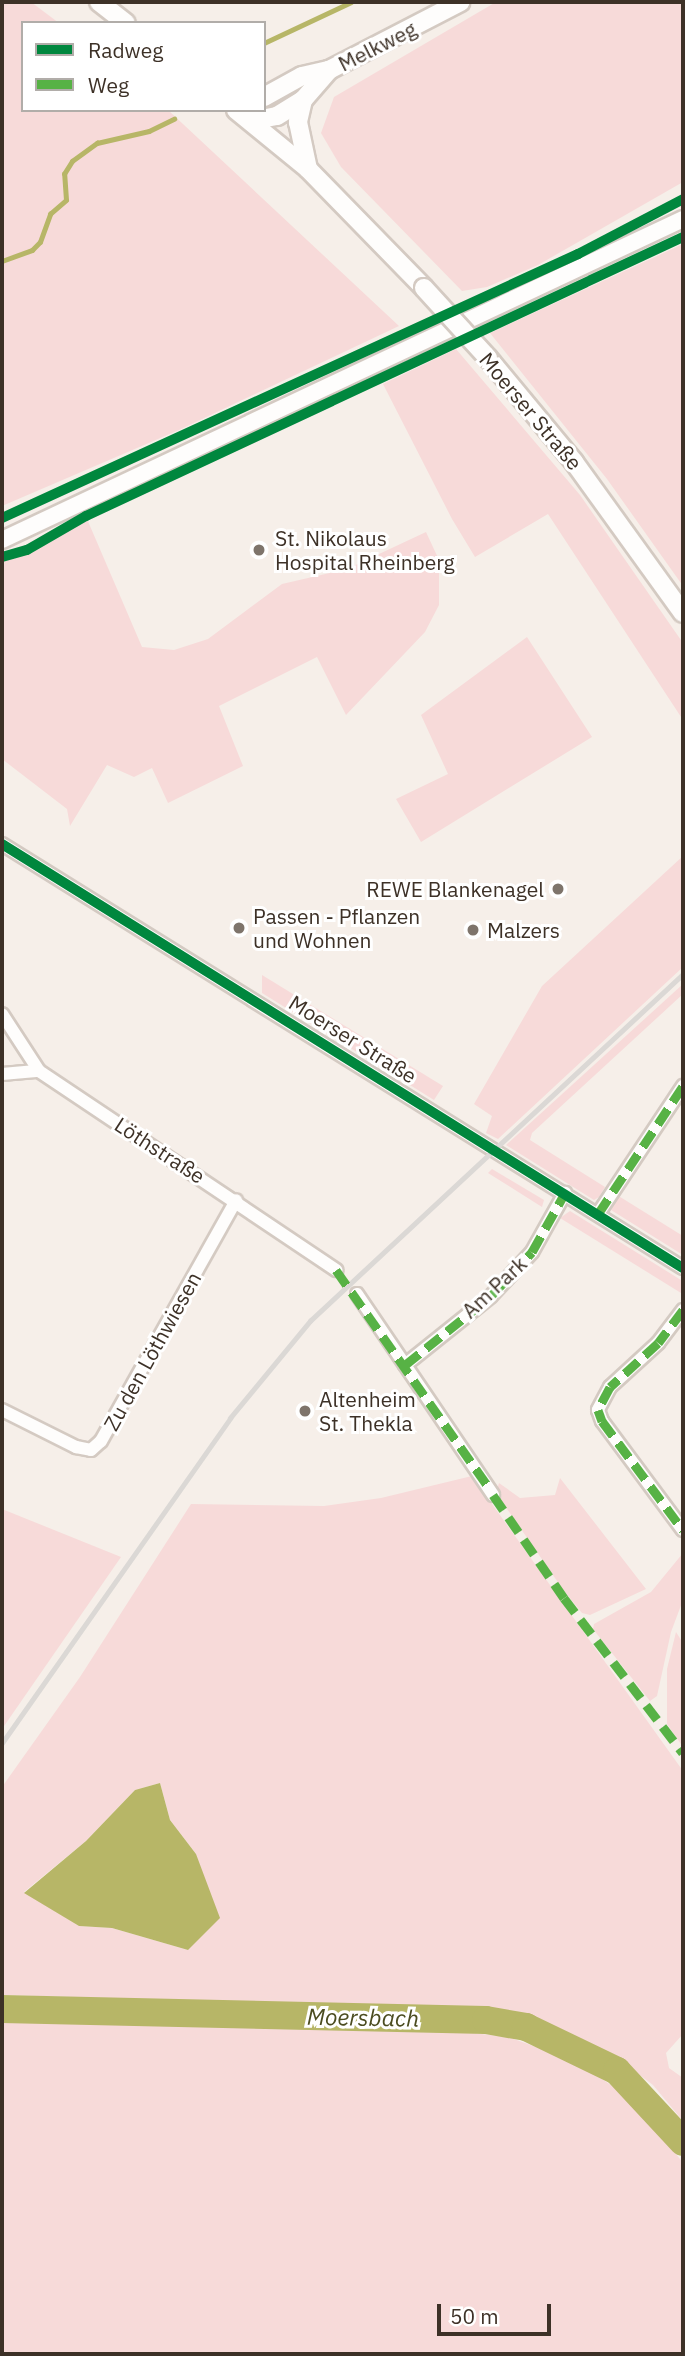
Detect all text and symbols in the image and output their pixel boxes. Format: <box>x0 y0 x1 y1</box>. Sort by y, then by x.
street label: Melkweg <box>334 16 420 76</box>
legend <box>21 21 266 112</box>
text: Radweg <box>88 36 163 64</box>
text: Weg <box>88 71 129 99</box>
street label: Moerser Straße <box>474 347 588 475</box>
place label: St. Nikolaus Hospital Rheinberg <box>275 525 455 575</box>
marker: St. Nikolaus Hospital Rheinberg <box>249 540 269 560</box>
place label: REWE Blankenagel <box>366 876 544 902</box>
marker: REWE Blankenagel <box>550 881 566 897</box>
place label: Passen - Pflanzen und Wohnen <box>253 903 420 953</box>
place label: Malzers <box>487 917 560 943</box>
marker: Passen - Pflanzen und Wohnen <box>231 920 247 936</box>
marker: Malzers <box>465 922 481 938</box>
street label: Moerser Straße <box>284 990 422 1088</box>
street label: Löthstraße <box>110 1111 210 1189</box>
street label: Am Park <box>456 1251 532 1323</box>
street label: Zu den Löthwiesen <box>98 1267 206 1435</box>
place label: Altenheim St. Thekla <box>319 1386 416 1436</box>
marker: Altenheim St. Thekla <box>297 1403 313 1419</box>
water label: Moersbach <box>307 2002 419 2032</box>
scale bar <box>440 2290 554 2334</box>
text: 50 m <box>450 2302 499 2330</box>

